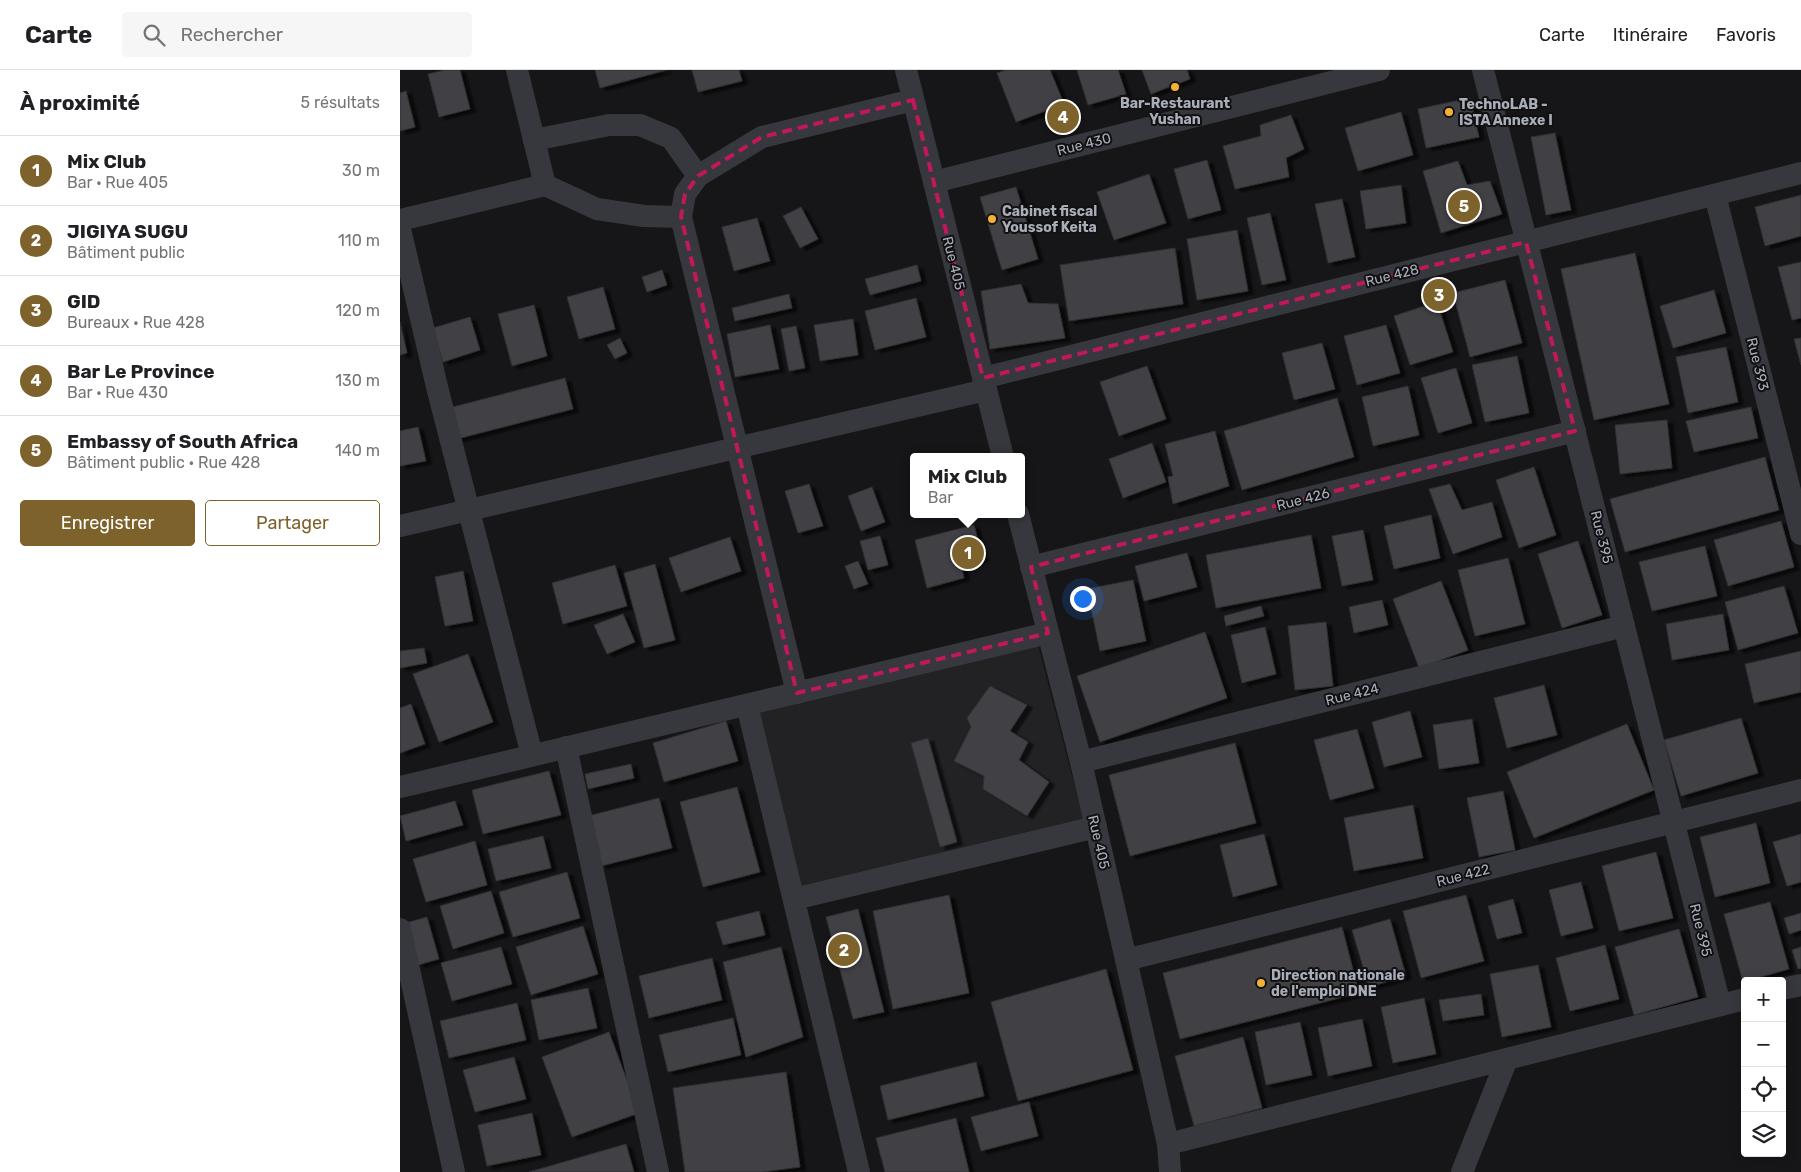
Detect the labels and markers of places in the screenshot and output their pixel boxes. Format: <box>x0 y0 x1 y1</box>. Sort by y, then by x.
marker: Bar-Restaurant Yushan <box>1169 81 1181 93</box>
place label: Bar-Restaurant Yushan <box>1120 95 1231 128</box>
place label: TechnoLAB - ISTA Annexe I <box>1459 96 1553 129</box>
pin: 4 <box>1047 98 1079 136</box>
marker: TechnoLAB - ISTA Annexe I <box>1443 106 1455 118</box>
pin: 5 <box>1448 187 1480 225</box>
place label: Cabinet fiscal Youssof Keita <box>1002 203 1097 236</box>
marker: Cabinet fiscal Youssof Keita <box>986 213 998 225</box>
pin: 3 <box>1423 276 1455 314</box>
pin: 1 <box>952 534 984 572</box>
pin: 2 <box>828 931 860 969</box>
place label: Direction nationale de l'emploi DNE <box>1271 967 1405 1000</box>
marker: Direction nationale de l'emploi DNE <box>1255 977 1267 989</box>

